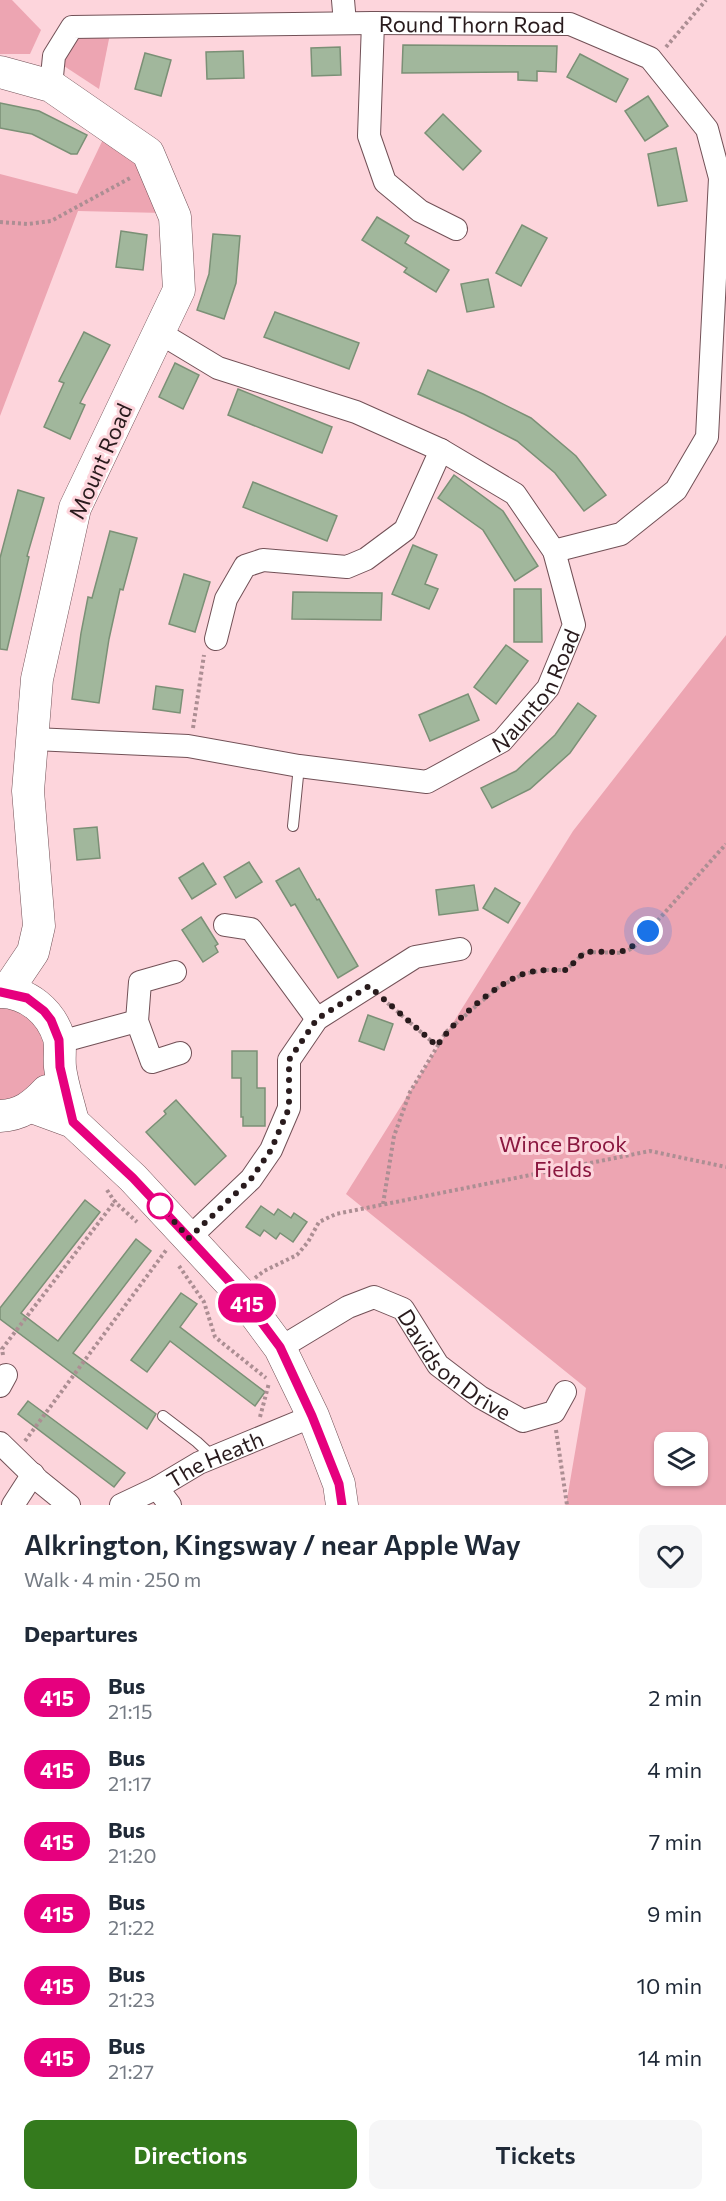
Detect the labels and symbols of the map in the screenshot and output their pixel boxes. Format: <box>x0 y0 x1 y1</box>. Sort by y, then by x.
street label: Round Thorn Road <box>379 10 565 37</box>
street label: Mount Road <box>63 399 137 523</box>
street label: Naunton Road <box>487 625 585 758</box>
your location <box>633 916 663 946</box>
park label: Wince Brook Fields <box>499 1130 627 1182</box>
unlabelled marker <box>147 1193 173 1219</box>
line badge: 415 <box>212 1284 282 1322</box>
street label: Davidson Drive <box>393 1304 516 1425</box>
street label: The Heath <box>162 1425 267 1493</box>

